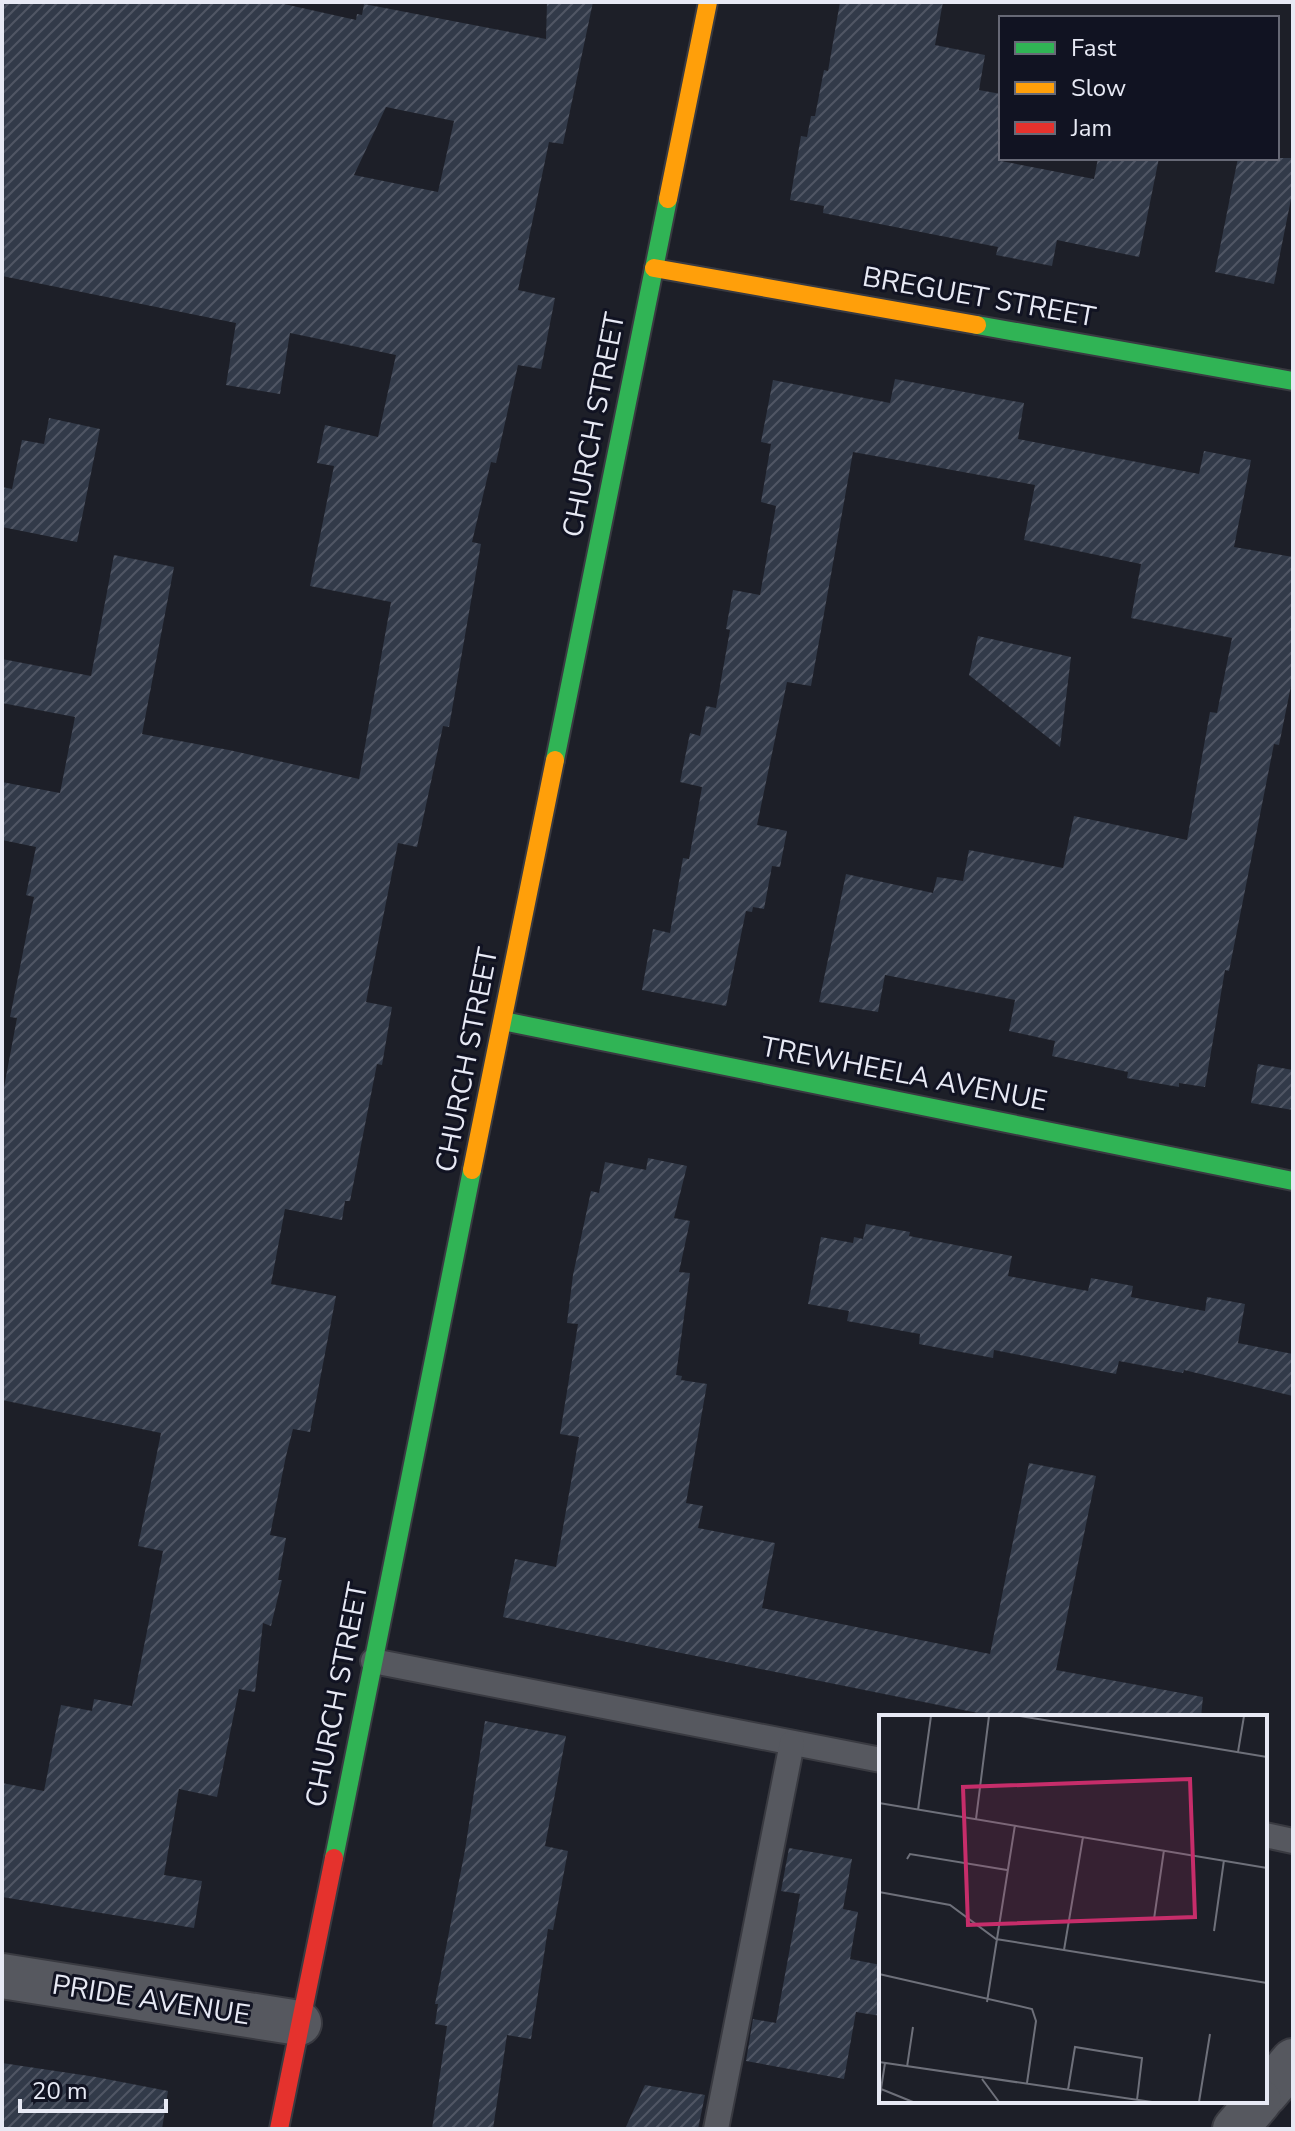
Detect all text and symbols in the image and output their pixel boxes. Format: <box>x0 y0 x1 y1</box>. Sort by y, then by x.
legend <box>999 16 1279 160</box>
text: Fast <box>1071 32 1117 64</box>
text: Slow <box>1071 72 1126 104</box>
text: Jam <box>1070 112 1112 144</box>
street label: BREGUET STREET <box>859 258 1099 336</box>
street label: CHURCH STREET <box>554 309 634 541</box>
street label: CHURCH STREET <box>427 944 507 1176</box>
street label: TREWHEELA AVENUE <box>758 1028 1050 1120</box>
street label: CHURCH STREET <box>297 1579 377 1811</box>
inset map <box>879 1715 1267 2103</box>
street label: PRIDE AVENUE <box>49 1966 253 2034</box>
scale bar <box>20 2063 166 2113</box>
text: 20 m <box>32 2075 88 2107</box>

